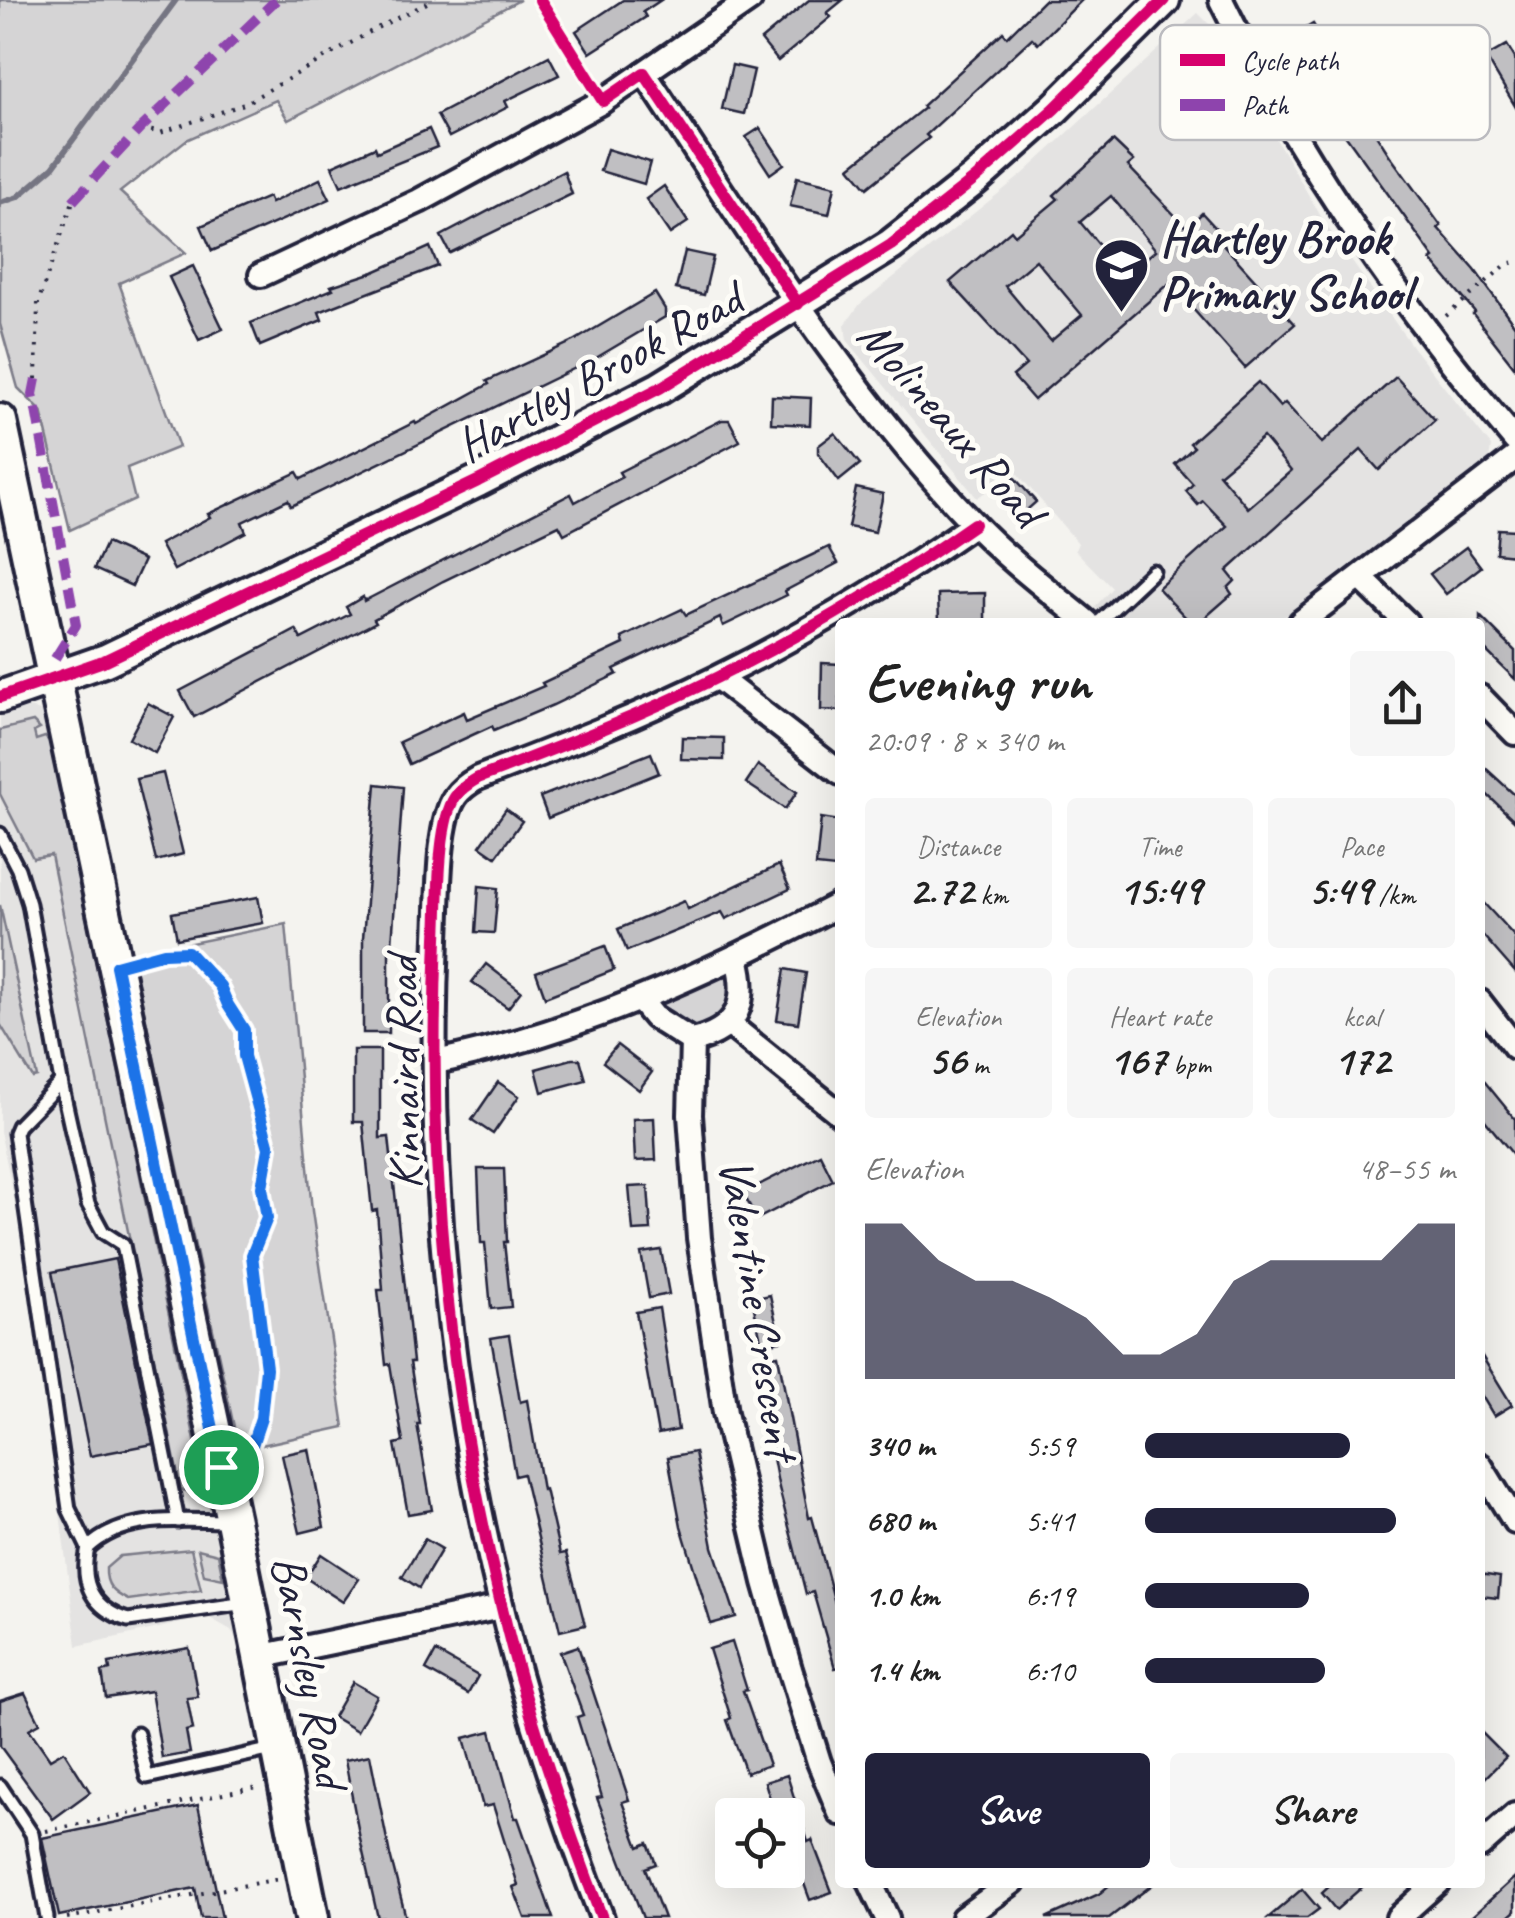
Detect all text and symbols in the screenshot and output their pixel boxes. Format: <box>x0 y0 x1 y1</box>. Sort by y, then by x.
legend <box>1160 25 1490 140</box>
text: Cycle path <box>1242 43 1339 78</box>
text: Path <box>1242 88 1289 123</box>
place label: Hartley Brook Primary School <box>1160 208 1420 323</box>
school or university icon: Hartley Brook Primary School <box>1091 235 1151 314</box>
street label: Hartley Brook Road <box>445 265 758 475</box>
street label: Molineaux Road <box>845 307 1062 544</box>
text: Evening run <box>865 647 1090 717</box>
button: share <box>1350 651 1455 756</box>
text: 20:09 · 8 × 340 m <box>865 720 1063 761</box>
text: Distance <box>917 829 1000 864</box>
text: Time <box>1139 829 1181 864</box>
text: Pace <box>1340 829 1383 864</box>
text: 2.72 <box>909 864 974 917</box>
text: 15:49 <box>1119 864 1201 917</box>
text: 5:49 <box>1308 864 1372 917</box>
text: km <box>974 877 1008 912</box>
text: /km <box>1372 877 1415 912</box>
street label: Kinnaird Road <box>371 949 435 1190</box>
text: Elevation <box>915 999 1001 1034</box>
text: Heart rate <box>1109 999 1211 1034</box>
text: kcal <box>1343 999 1380 1034</box>
text: 56 <box>928 1034 966 1087</box>
text: 167 <box>1109 1034 1166 1087</box>
text: 172 <box>1333 1034 1390 1087</box>
text: m <box>966 1047 989 1082</box>
text: bpm <box>1166 1047 1211 1082</box>
text: Elevation <box>865 1148 963 1189</box>
text: 48–55 m <box>1357 1148 1455 1189</box>
street label: Valentine Crescent <box>706 1154 813 1469</box>
pin <box>179 1425 264 1510</box>
text: 340 m <box>865 1425 934 1466</box>
text: 5:59 <box>1025 1425 1075 1466</box>
icon: arrive <box>194 1440 249 1495</box>
text: 680 m <box>865 1500 935 1541</box>
text: 5:41 <box>1025 1500 1075 1541</box>
street label: Barnsley Road <box>258 1550 363 1798</box>
text: 1.0 km <box>865 1575 939 1616</box>
text: 6:19 <box>1025 1575 1075 1616</box>
text: 1.4 km <box>865 1650 939 1691</box>
text: 6:10 <box>1025 1650 1075 1691</box>
button: Save <box>865 1753 1150 1868</box>
button: Share <box>1170 1753 1455 1868</box>
map controls <box>715 1798 805 1888</box>
button: locate <box>715 1798 805 1888</box>

